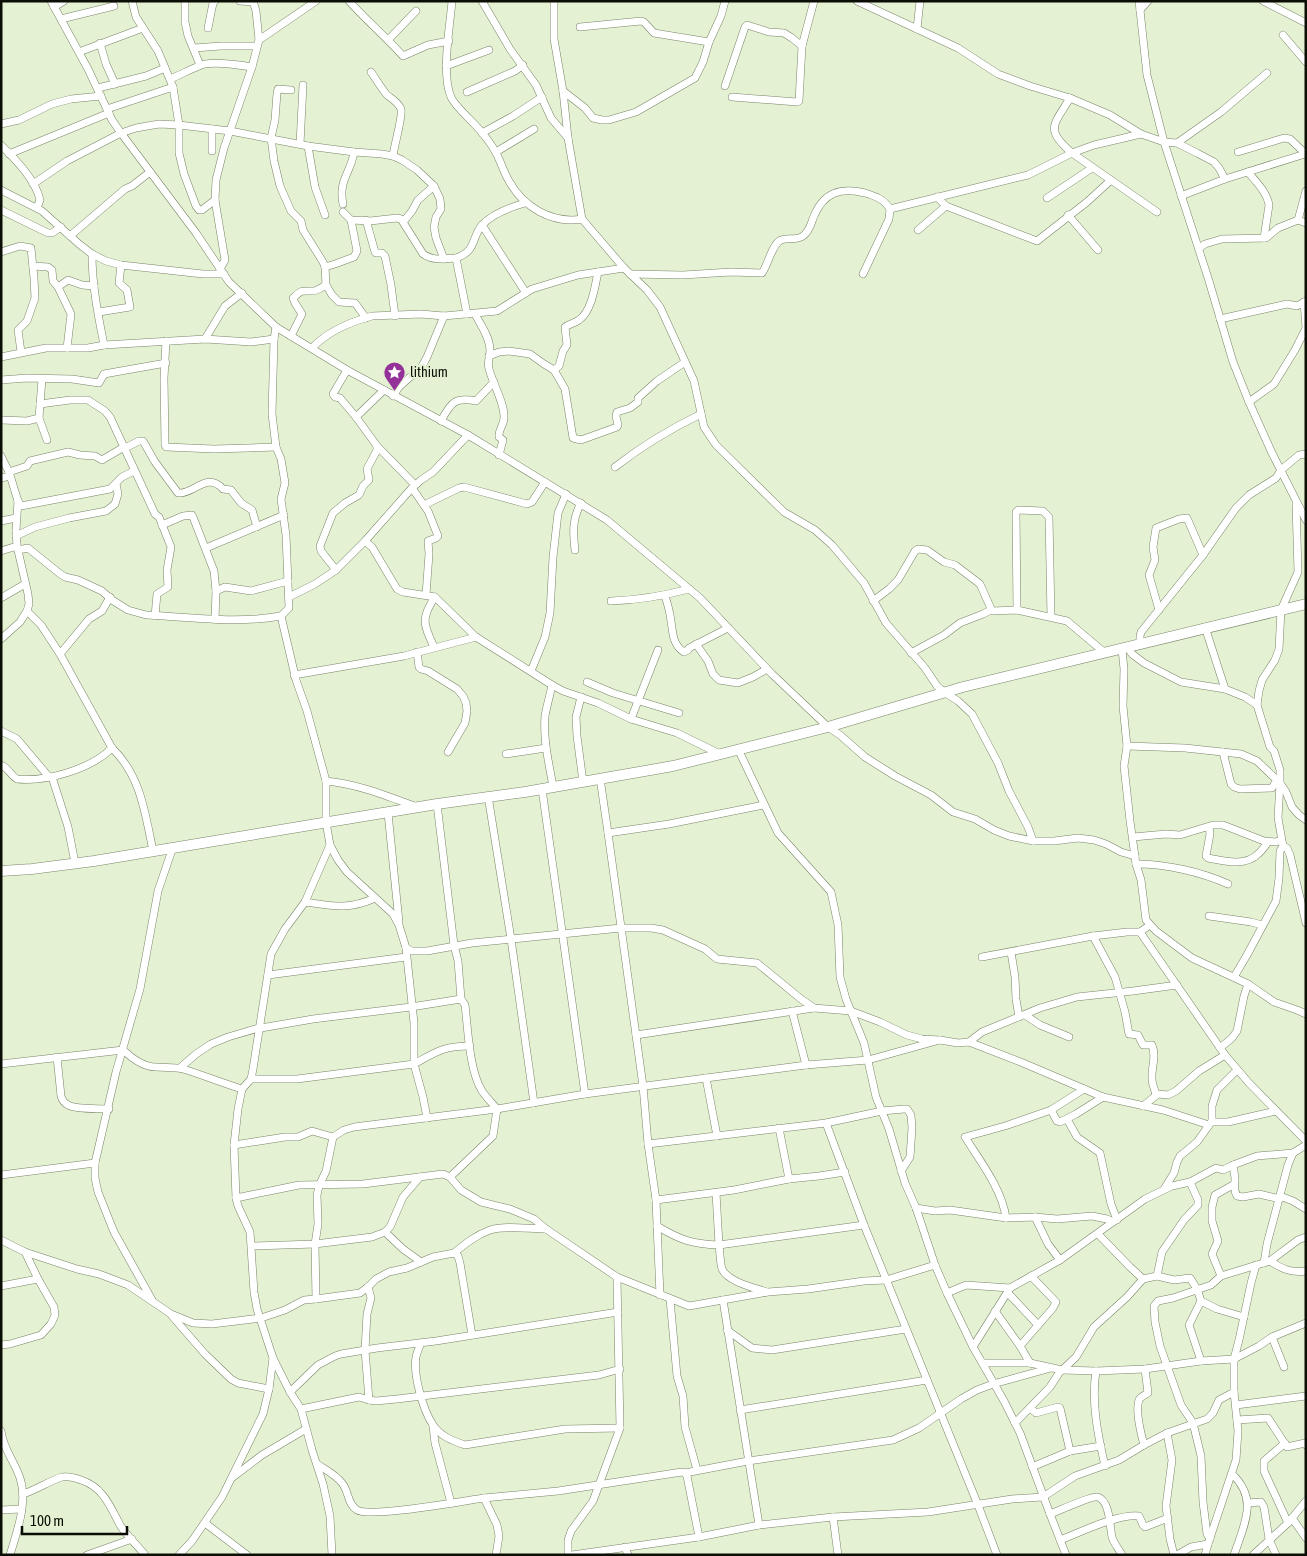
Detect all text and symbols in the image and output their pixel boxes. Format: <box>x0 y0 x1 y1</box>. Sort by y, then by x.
place icon: lithium <box>382 360 406 391</box>
place label: lithium <box>410 364 448 380</box>
scale bar <box>22 1504 128 1536</box>
text: 100 m <box>30 1512 64 1529</box>

